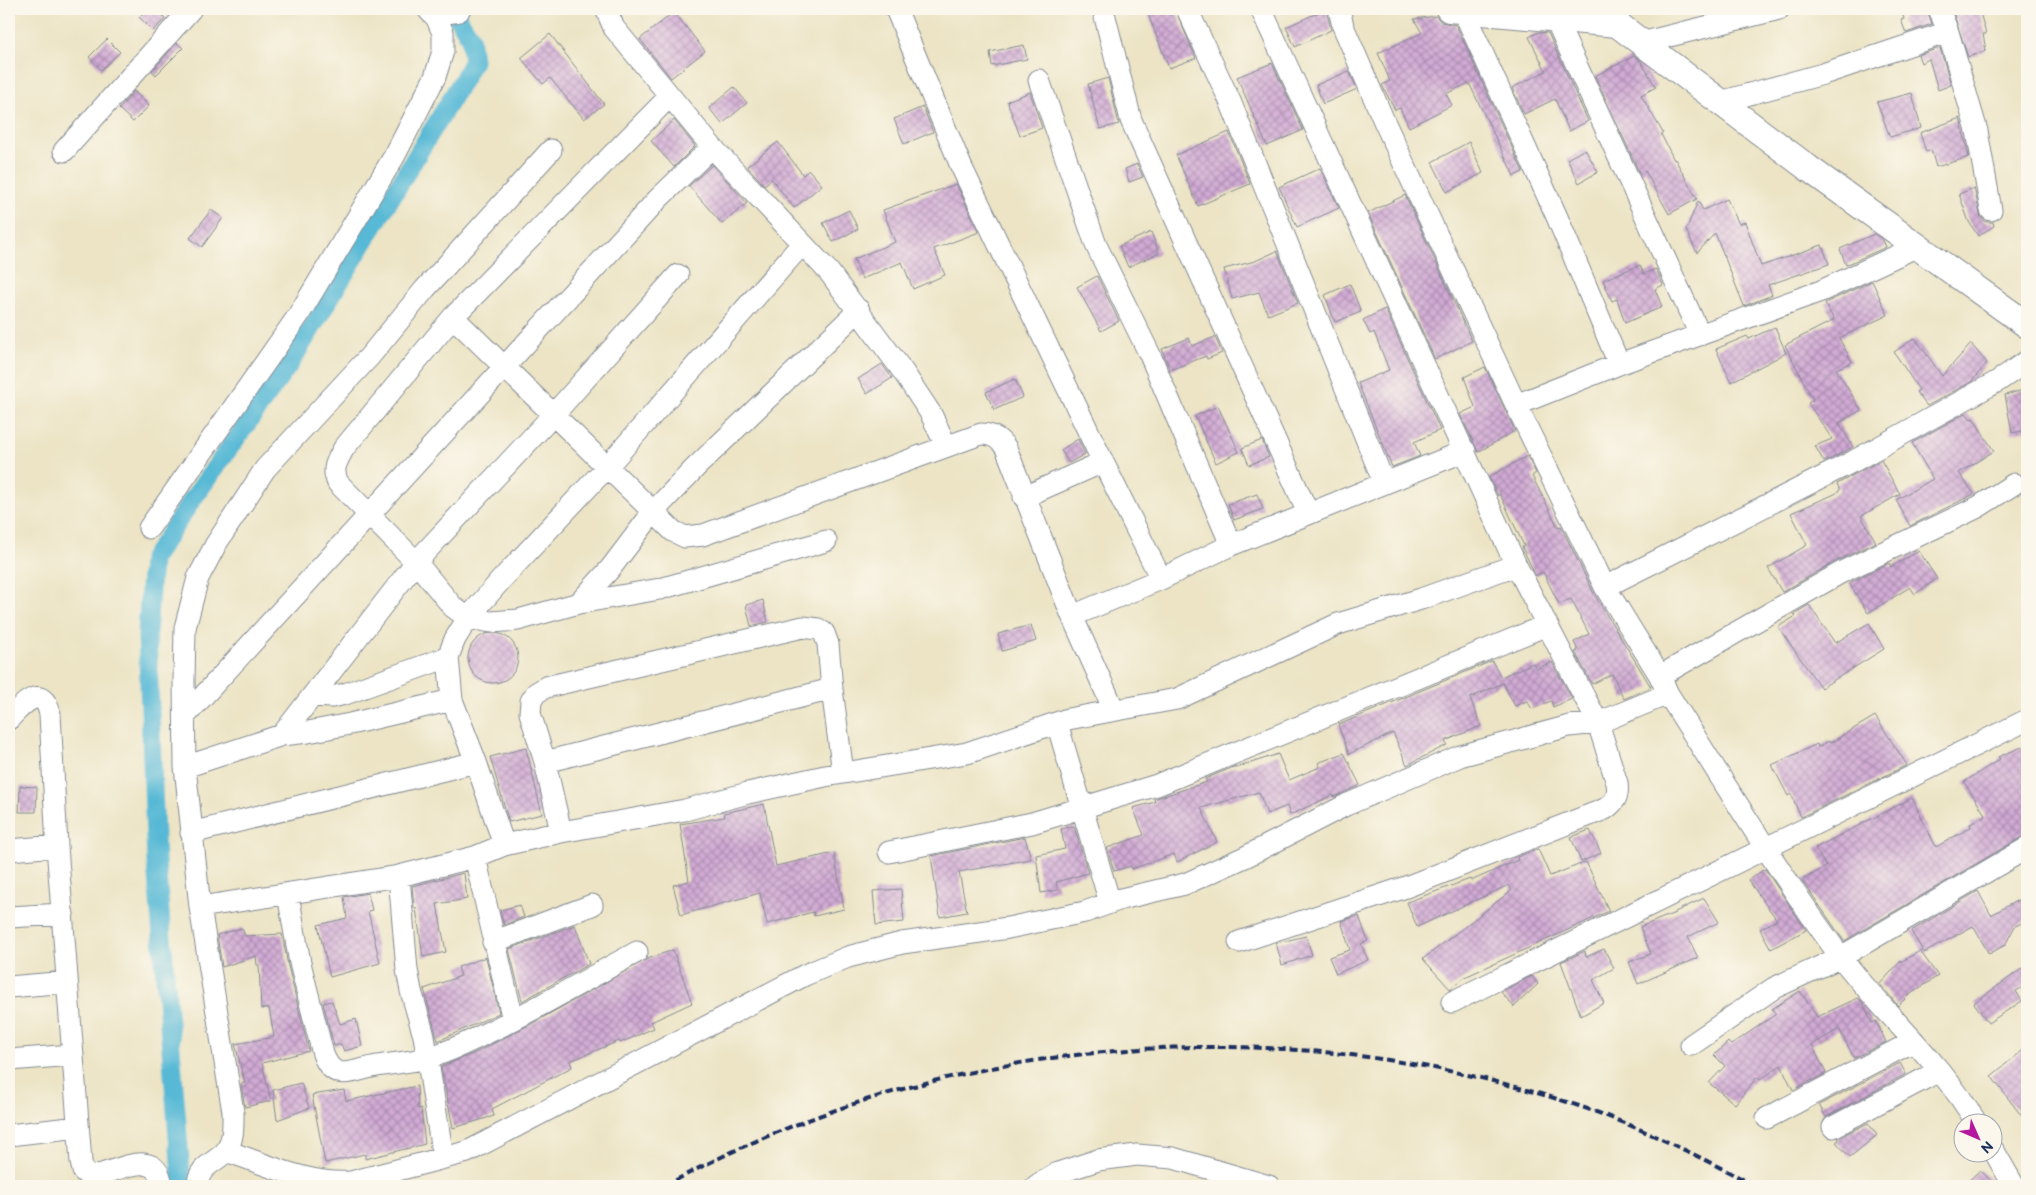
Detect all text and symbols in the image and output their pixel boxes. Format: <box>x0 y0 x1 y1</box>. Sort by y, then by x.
north arrow <box>1954 1112 2004 1162</box>
text: N <box>1977 1137 1997 1157</box>

